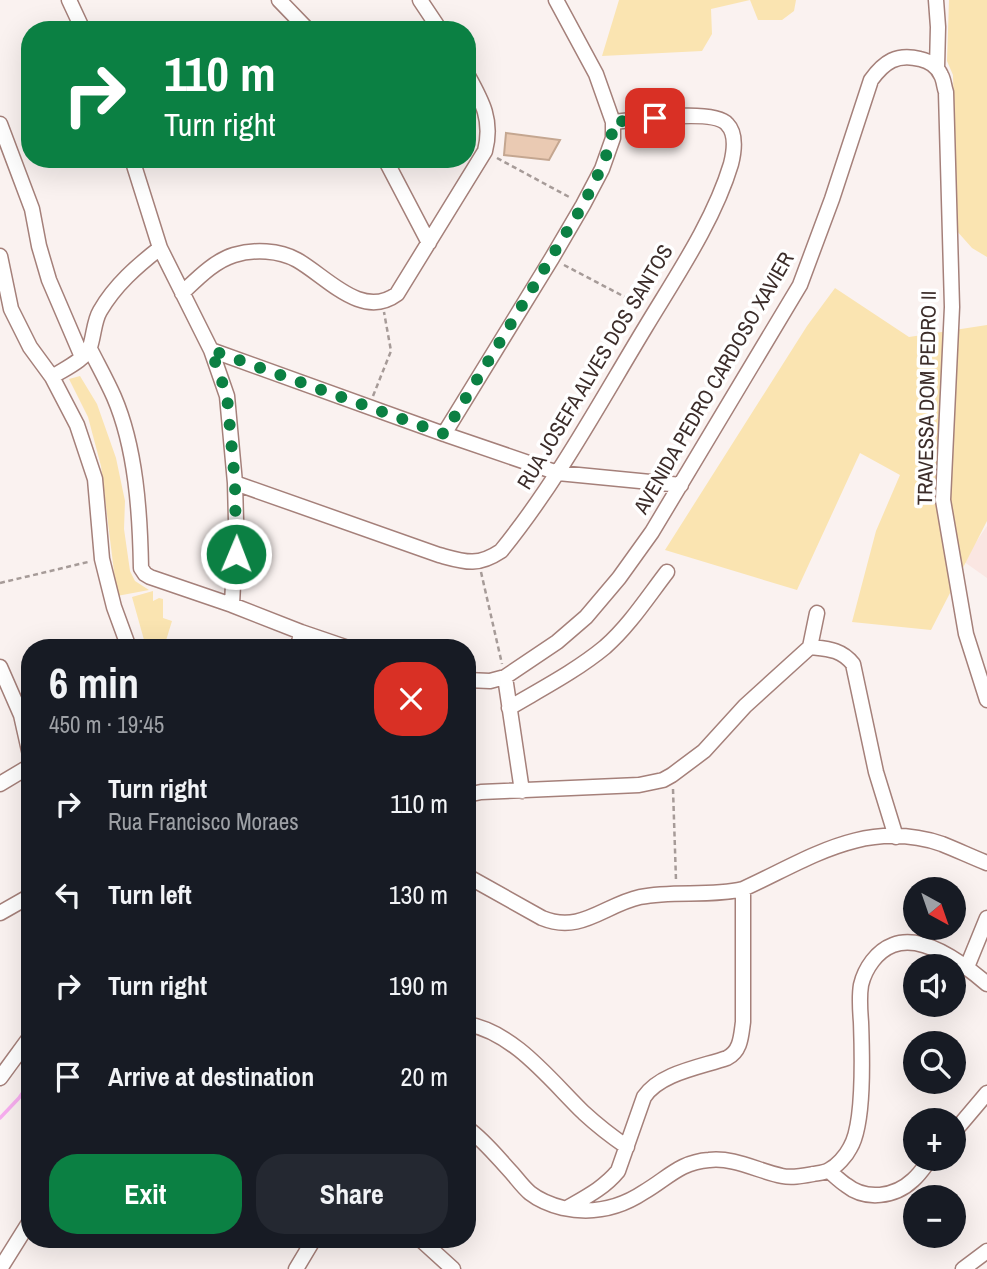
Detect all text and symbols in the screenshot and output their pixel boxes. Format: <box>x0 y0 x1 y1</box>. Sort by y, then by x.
text: 110 m <box>164 40 276 106</box>
icon: right <box>49 49 140 140</box>
pin <box>625 88 685 148</box>
icon: arrive <box>636 99 674 137</box>
text: Turn right <box>164 103 276 146</box>
street label: RUA JOSEFA ALVES DOS SANTOS <box>510 239 679 495</box>
street label: AVENIDA PEDRO CARDOSO XAVIER <box>626 246 801 520</box>
street label: TRAVESSA DOM PEDRO II <box>910 290 943 506</box>
position arrow <box>199 517 273 591</box>
text: 6 min <box>49 655 139 711</box>
button: close <box>374 662 448 736</box>
text: 450 m · 19:45 <box>49 709 164 740</box>
text: Turn right <box>108 771 207 806</box>
icon: right <box>49 785 87 823</box>
text: 110 m <box>390 786 448 821</box>
text: Rua Francisco Moraes <box>108 806 299 837</box>
icon: left <box>49 876 87 914</box>
text: Turn left <box>108 877 192 912</box>
text: 130 m <box>389 877 448 912</box>
north arrow <box>903 877 966 940</box>
map controls <box>903 877 966 1248</box>
button: sound <box>903 954 966 1017</box>
icon: right <box>49 967 87 1005</box>
text: Turn right <box>108 968 207 1003</box>
text: 190 m <box>389 968 448 1003</box>
button: search <box>903 1031 966 1094</box>
icon: arrive <box>49 1058 87 1096</box>
text: Arrive at destination <box>108 1059 314 1094</box>
text: 20 m <box>401 1059 448 1094</box>
button: + <box>903 1108 966 1171</box>
button: Exit <box>49 1154 242 1234</box>
button: Share <box>256 1154 448 1234</box>
button: − <box>903 1185 966 1248</box>

